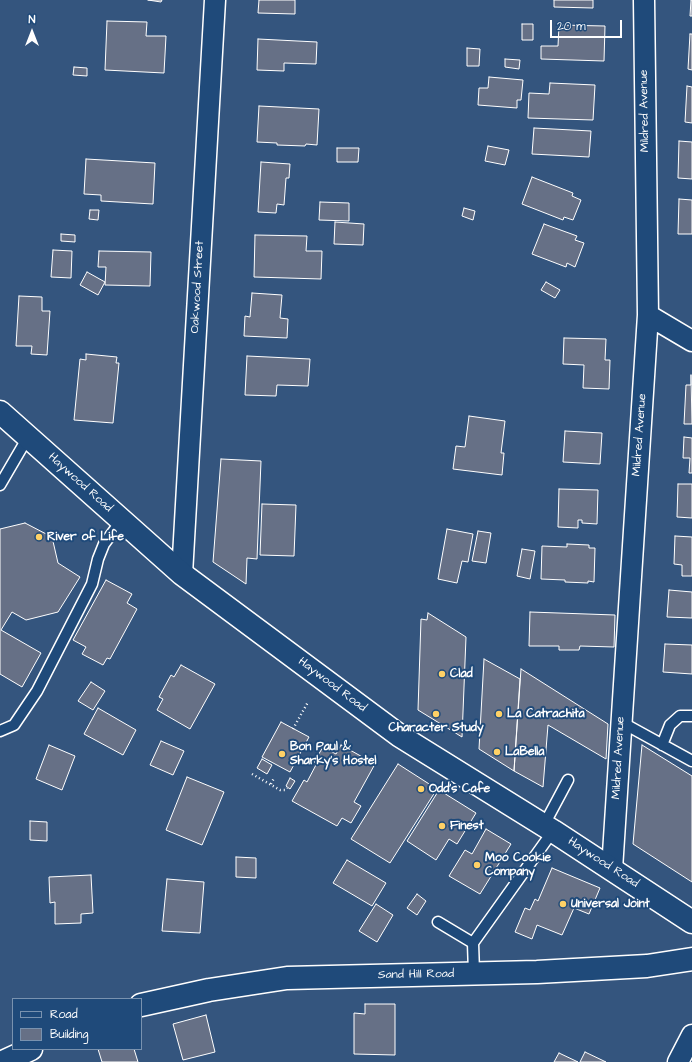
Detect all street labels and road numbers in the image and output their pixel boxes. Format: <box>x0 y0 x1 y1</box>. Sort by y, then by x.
street label: Mildred Avenue <box>637 69 653 153</box>
street label: Oakwood Street <box>188 240 208 334</box>
street label: Mildred Avenue <box>630 393 650 477</box>
street label: Haywood Road <box>45 450 115 516</box>
street label: Haywood Road <box>295 655 369 715</box>
street label: Mildred Avenue <box>610 716 628 800</box>
street label: Haywood Road <box>565 835 641 891</box>
street label: Sand Hill Road <box>378 967 454 983</box>

